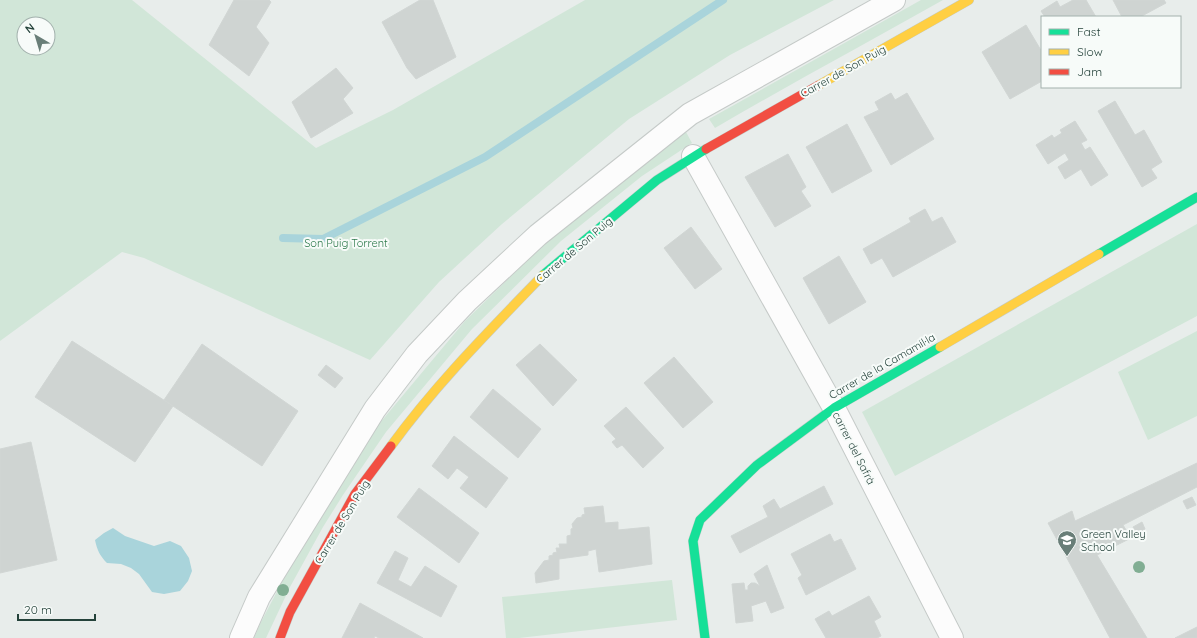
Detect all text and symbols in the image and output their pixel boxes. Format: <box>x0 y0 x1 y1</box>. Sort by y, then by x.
north arrow <box>16 16 56 56</box>
legend <box>1041 16 1181 88</box>
text: N <box>22 20 37 36</box>
text: Fast <box>1077 24 1101 39</box>
street label: Carrer de Son Puig <box>798 42 888 100</box>
text: Slow <box>1077 44 1103 59</box>
text: Jam <box>1077 64 1102 79</box>
street label: Carrer de Son Puig <box>533 214 615 286</box>
park label: Son Puig Torrent <box>304 236 388 250</box>
street label: Carrer de la Camamil·la <box>826 330 938 402</box>
street label: carrer del Safrà <box>830 409 878 487</box>
street label: Carrer de Son Puig <box>311 477 373 567</box>
place label: Green Valley School <box>1081 527 1146 554</box>
school or university icon: Green Valley School <box>1056 529 1078 557</box>
scale bar <box>18 596 95 622</box>
text: 20 m <box>24 602 52 617</box>

